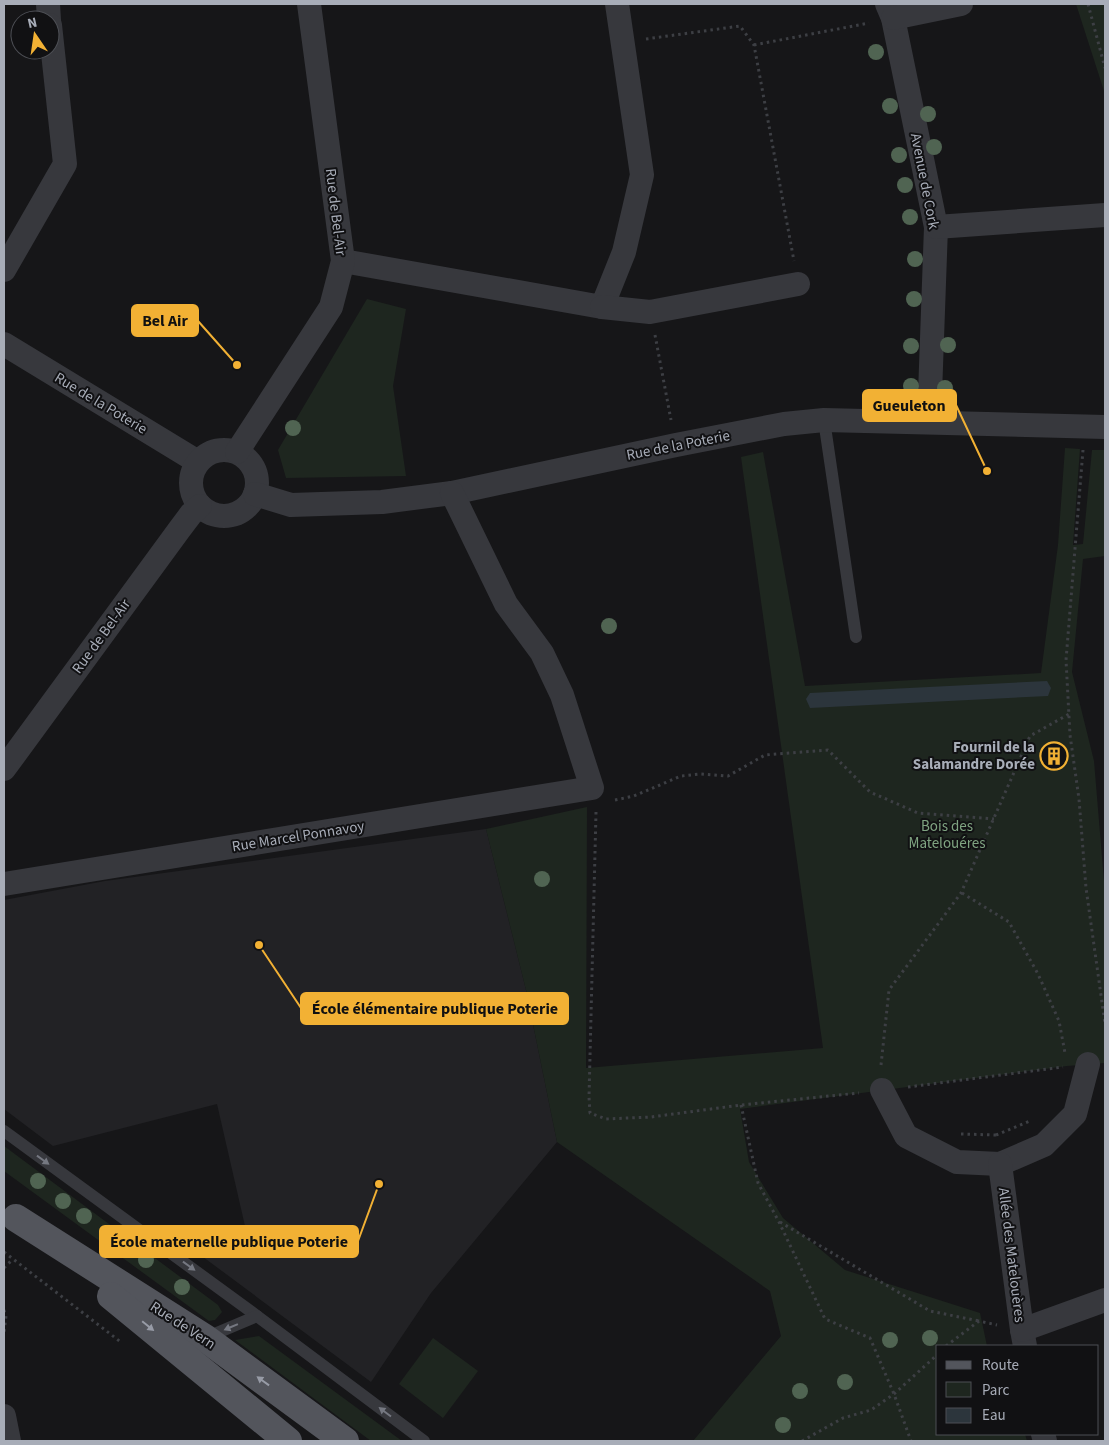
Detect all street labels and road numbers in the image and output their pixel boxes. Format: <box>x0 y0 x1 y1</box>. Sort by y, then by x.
street label: Avenue de Cork <box>905 131 944 231</box>
street label: Rue de Bel-Air <box>320 167 351 258</box>
street label: Rue de la Poterie <box>50 367 151 439</box>
street label: Rue de la Poterie <box>625 425 732 466</box>
street label: Rue de Bel-Air <box>67 594 136 678</box>
street label: Rue Marcel Ponnavoy <box>230 816 366 857</box>
street label: Allée des Matelouères <box>993 1186 1030 1324</box>
street label: Rue de Vern <box>146 1296 220 1354</box>

